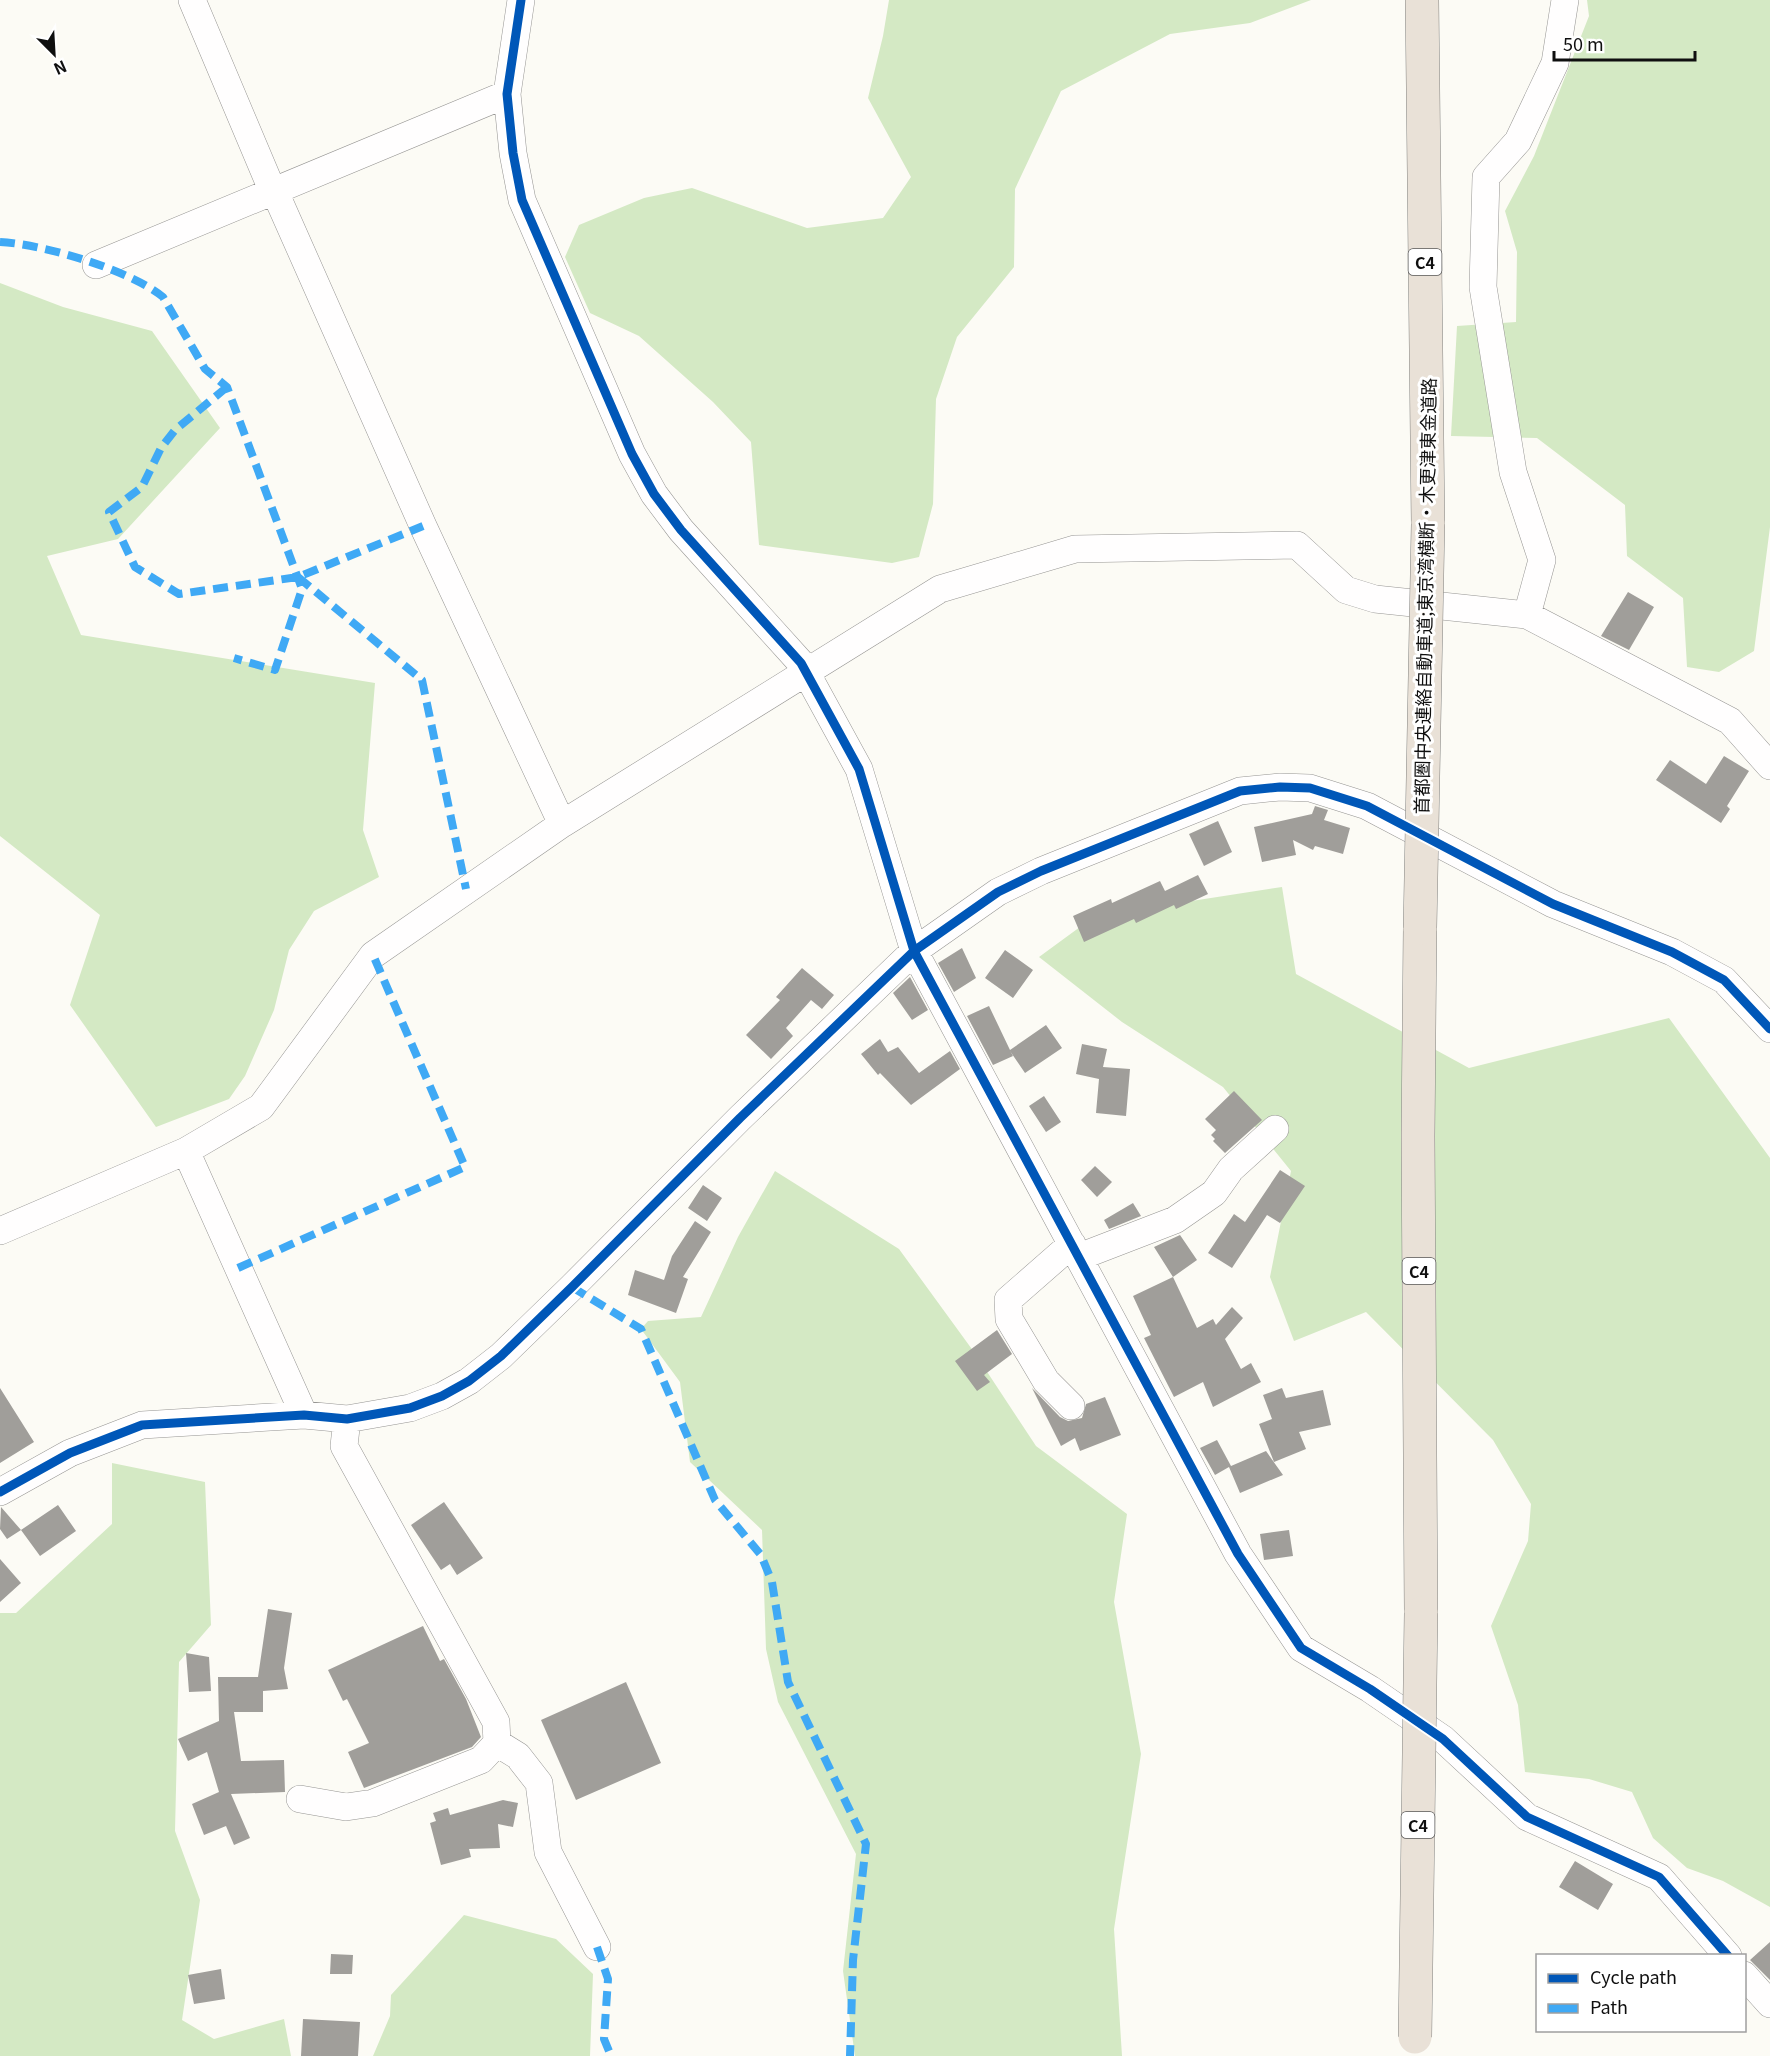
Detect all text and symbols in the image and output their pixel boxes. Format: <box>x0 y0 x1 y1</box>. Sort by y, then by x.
north arrow <box>24 24 84 84</box>
scale bar <box>1554 24 1695 62</box>
text: 50 m <box>1563 30 1604 56</box>
text: N <box>50 55 71 82</box>
road number: C4 <box>1408 249 1442 275</box>
street label: 首都圏中央連絡自動車道;東京湾横断・木更津東金道路 <box>1407 377 1441 815</box>
road number: C4 <box>1402 1258 1436 1284</box>
road number: C4 <box>1402 1812 1434 1838</box>
legend <box>1536 1954 1746 2032</box>
text: Cycle path <box>1590 1963 1677 1989</box>
text: Path <box>1590 1993 1628 2019</box>

